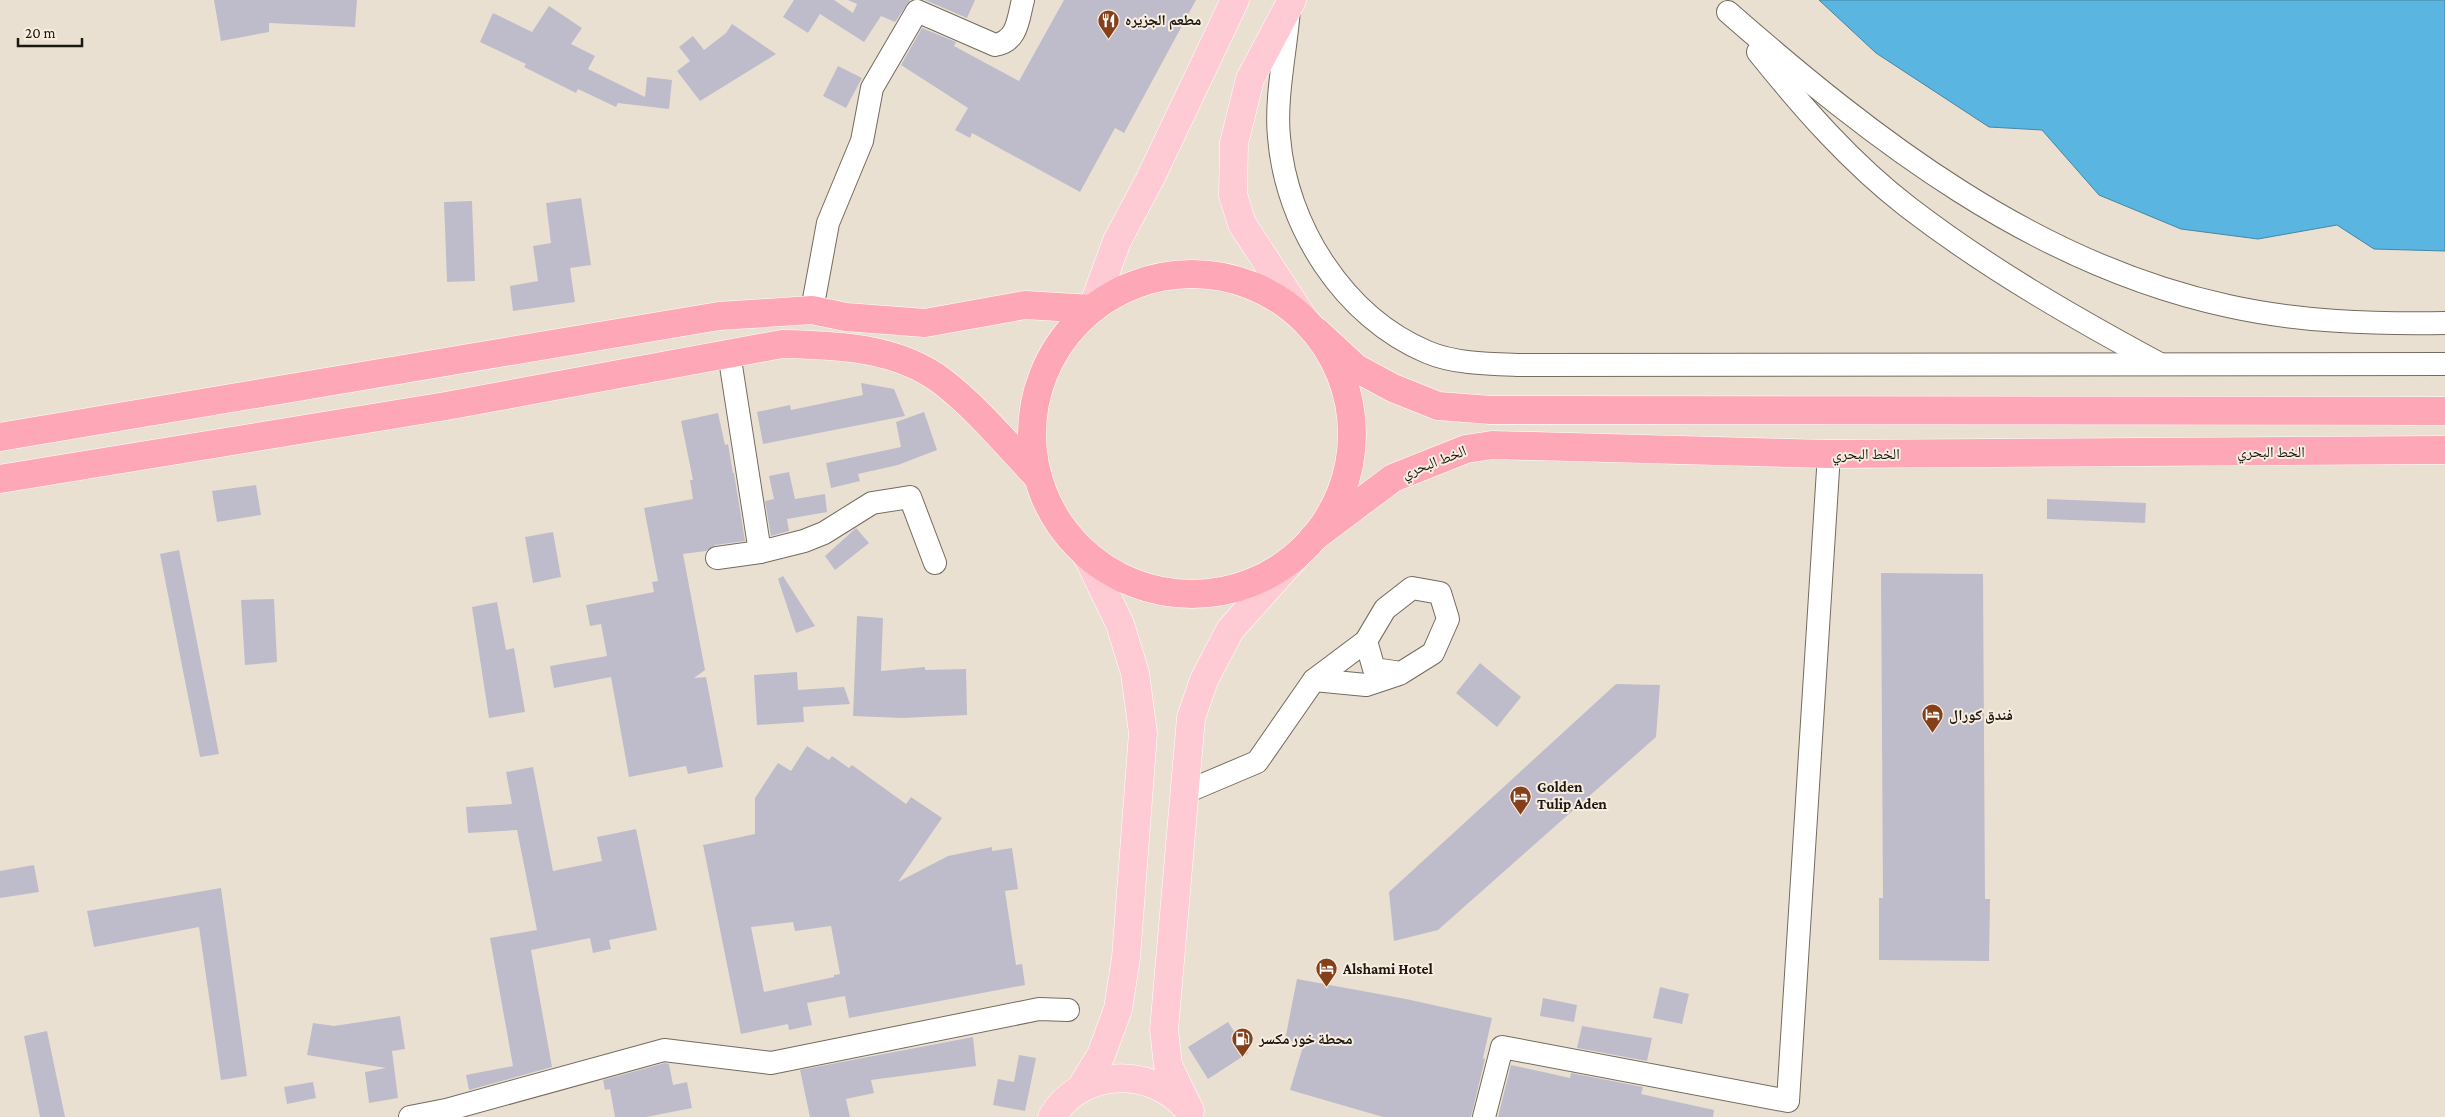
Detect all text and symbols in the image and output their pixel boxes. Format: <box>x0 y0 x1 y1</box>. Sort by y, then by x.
restaurant icon: مطعم الجزيره <box>1097 8 1121 39</box>
place label: مطعم الجزيره <box>1125 12 1201 30</box>
scale bar <box>18 15 81 47</box>
text: 20 m <box>25 25 56 41</box>
street label: الخط البحري <box>1400 442 1470 485</box>
street label: الخط البحري <box>2237 444 2305 464</box>
street label: الخط البحري <box>1832 446 1900 466</box>
hotel icon: فندق كورال <box>1921 703 1945 734</box>
place label: فندق كورال <box>1949 707 2013 724</box>
place label: Golden Tulip Aden <box>1537 779 1607 812</box>
hotel icon: Golden Tulip Aden <box>1509 784 1533 815</box>
hotel icon: Alshami Hotel <box>1315 957 1339 988</box>
place label: Alshami Hotel <box>1342 961 1434 977</box>
fuel station icon: محطة خور مكسر <box>1231 1027 1255 1058</box>
place label: محطة خور مكسر <box>1258 1031 1353 1047</box>

